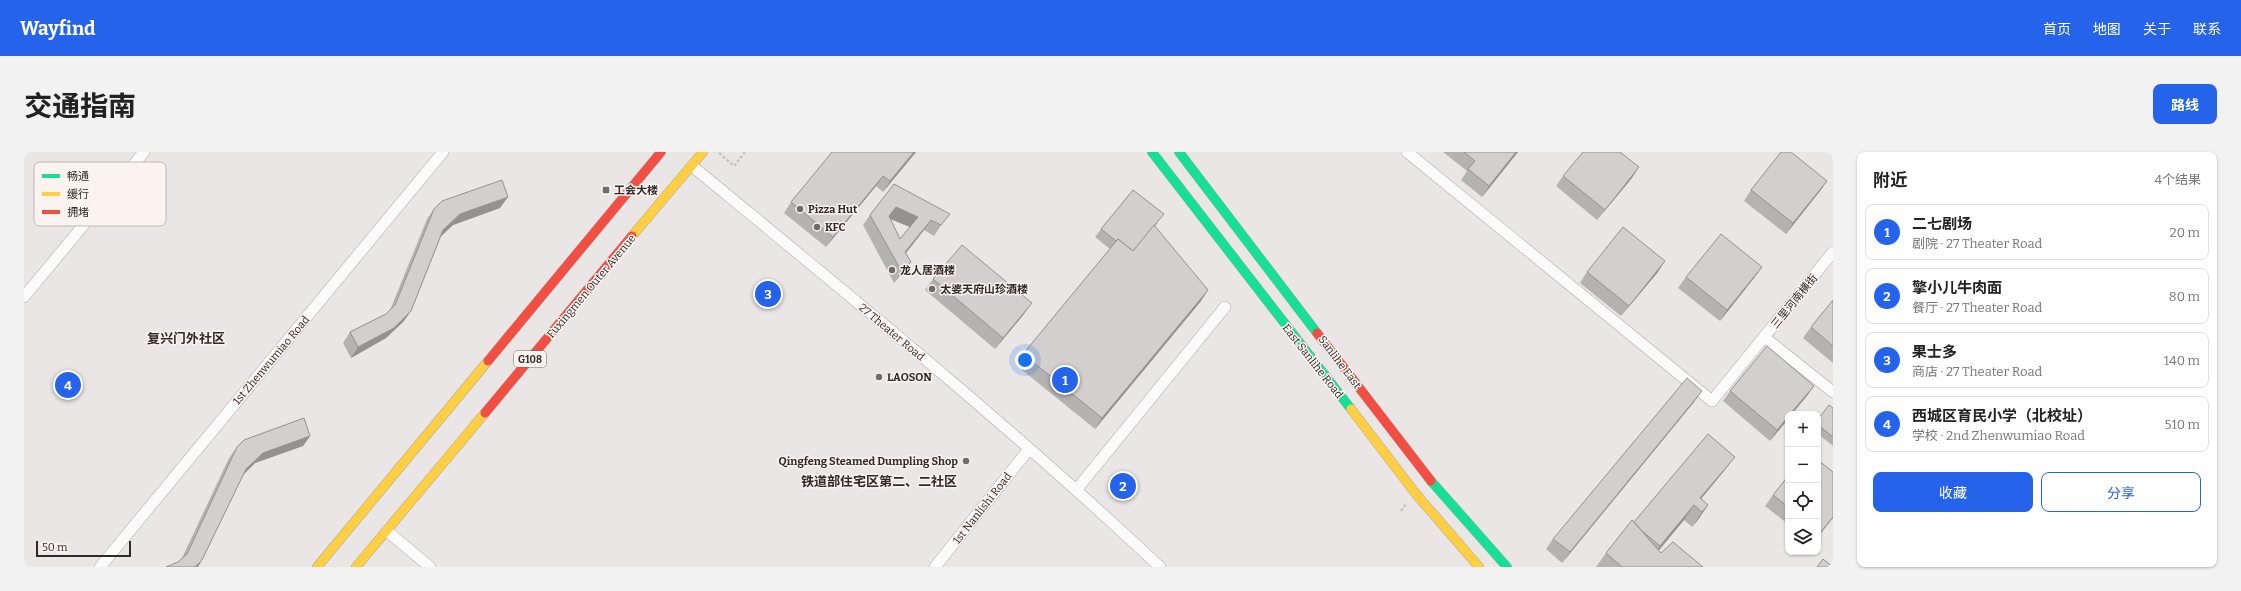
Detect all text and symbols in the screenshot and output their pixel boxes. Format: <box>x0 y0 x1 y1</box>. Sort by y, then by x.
text: Wayfind <box>20 17 96 40</box>
text: 首页 <box>2043 21 2071 38</box>
text: 地图 <box>2093 21 2121 38</box>
text: 关于 <box>2143 21 2171 38</box>
text: 联系 <box>2193 21 2221 38</box>
button: 路线 <box>2153 84 2217 124</box>
text: 交通指南 <box>24 90 136 123</box>
legend <box>34 162 166 226</box>
text: 畅通 <box>67 170 89 183</box>
text: 附近 <box>1873 170 1907 191</box>
text: 4个结果 <box>2154 172 2201 187</box>
place label: 工会大楼 <box>614 184 658 197</box>
marker: 工会大楼 <box>601 185 611 195</box>
text: 缓行 <box>67 188 89 201</box>
place label: Pizza Hut <box>808 203 858 216</box>
marker: Pizza Hut <box>795 204 805 214</box>
text: 拥堵 <box>67 206 89 219</box>
text: 二七剧场 <box>1912 215 1972 233</box>
place label: KFC <box>825 221 846 234</box>
marker: KFC <box>812 222 822 232</box>
text: 1 <box>1884 225 1890 240</box>
text: 20 m <box>2170 225 2200 240</box>
street label: Fuxingmen Outer Avenue <box>544 232 639 341</box>
text: 剧院 · 27 Theater Road <box>1912 236 2042 251</box>
place label: 龙人居酒楼 <box>900 264 955 277</box>
marker: 龙人居酒楼 <box>887 265 897 275</box>
street label: 三里河南横街 <box>1769 272 1820 331</box>
pin: 3 <box>755 279 781 309</box>
text: 擎小儿牛肉面 <box>1912 279 2002 297</box>
place label: 太婆天府山珍酒楼 <box>940 283 1028 296</box>
marker: 太婆天府山珍酒楼 <box>927 284 937 294</box>
text: 2 <box>1883 289 1891 304</box>
text: 80 m <box>2169 289 2200 304</box>
text: 餐厅 · 27 Theater Road <box>1912 300 2042 315</box>
street label: 27 Theater Road <box>856 301 927 364</box>
street label: 1st Zhenwumiao Road <box>230 313 313 407</box>
street label: East Sanlihe Road <box>1280 322 1346 401</box>
district label: 复兴门外社区 <box>147 331 225 346</box>
street label: Sanlihe East <box>1316 333 1364 391</box>
text: 果士多 <box>1912 343 1957 361</box>
your location <box>1015 350 1035 370</box>
road number: G108 <box>514 351 546 367</box>
text: 3 <box>1883 353 1891 368</box>
text: 140 m <box>2164 353 2200 368</box>
text: 商店 · 27 Theater Road <box>1912 364 2042 379</box>
pin: 1 <box>1052 365 1078 395</box>
pin: 4 <box>55 370 81 400</box>
place label: LAOSON <box>887 371 932 384</box>
marker: LAOSON <box>874 372 884 382</box>
text: 西城区育民小学（北校址） <box>1912 407 2092 425</box>
map controls <box>1785 411 1821 555</box>
button: + <box>1785 411 1821 447</box>
text: 4 <box>1883 417 1891 432</box>
text: 510 m <box>2165 417 2200 432</box>
text: 学校 · 2nd Zhenwumiao Road <box>1912 428 2085 443</box>
button: − <box>1785 447 1821 483</box>
place label: Qingfeng Steamed Dumpling Shop <box>779 455 958 468</box>
marker: Qingfeng Steamed Dumpling Shop <box>961 456 971 466</box>
street label: 1st Nanlishi Road <box>950 470 1015 547</box>
pin: 2 <box>1110 471 1136 501</box>
button: 收藏 <box>1873 472 2033 512</box>
button: 分享 <box>2041 472 2201 512</box>
district label: 铁道部住宅区第二、二社区 <box>801 474 957 489</box>
button: locate <box>1785 483 1821 519</box>
button: layers <box>1785 519 1821 555</box>
scale bar <box>36 539 131 558</box>
text: 50 m <box>42 541 68 554</box>

